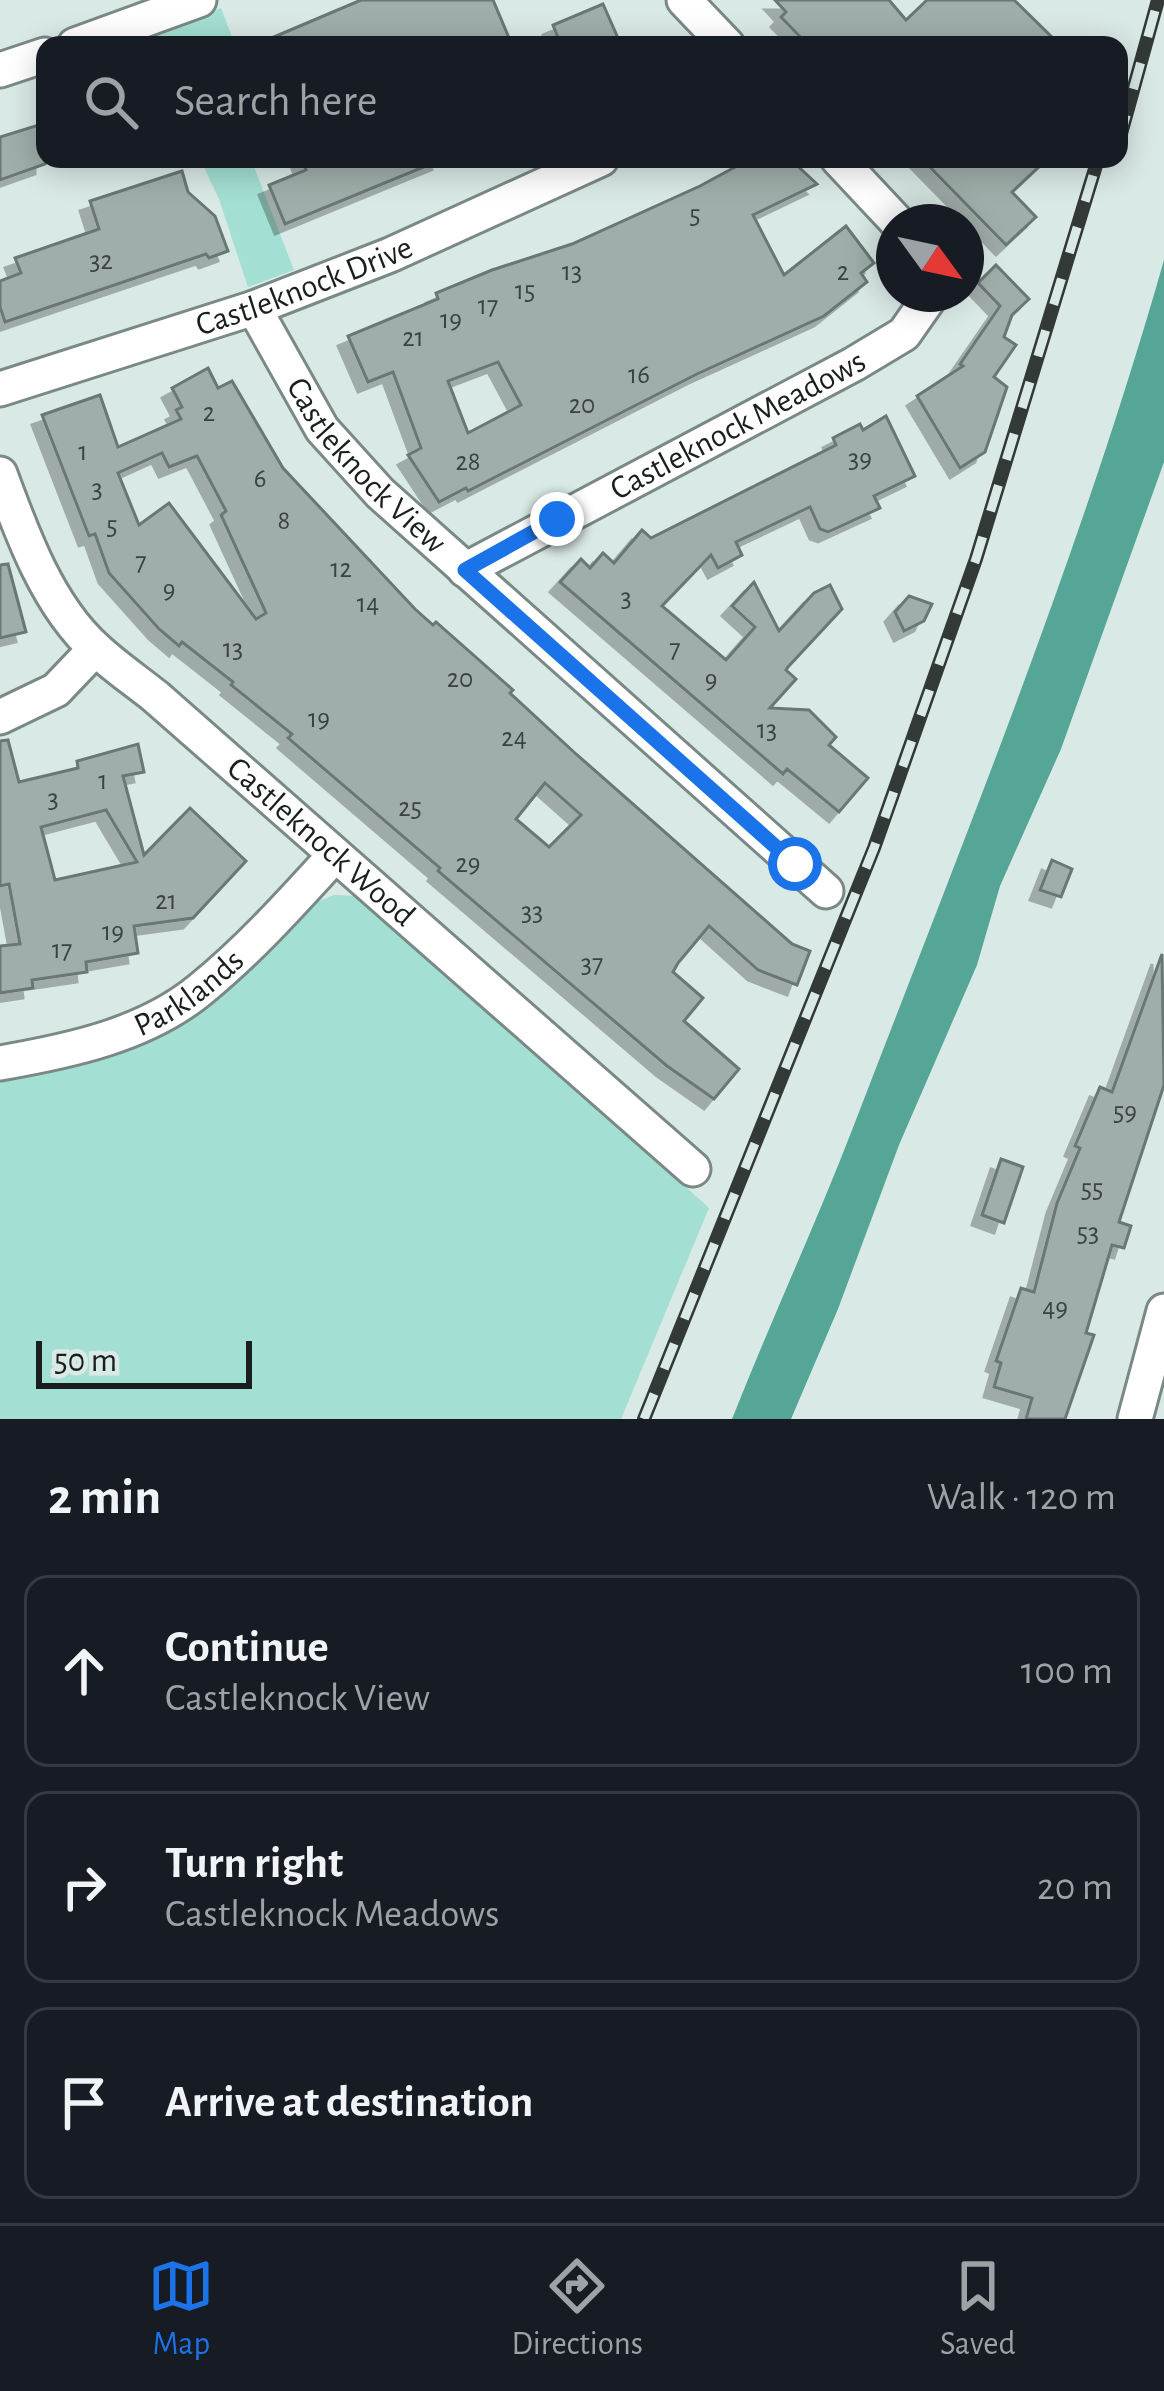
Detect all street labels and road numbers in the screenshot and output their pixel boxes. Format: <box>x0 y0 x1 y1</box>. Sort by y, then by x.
street label: Castleknock Drive <box>192 231 418 342</box>
street label: Castleknock Meadows <box>605 344 871 506</box>
street label: Castleknock View <box>280 372 452 560</box>
street label: Castleknock Wood <box>221 751 421 933</box>
street label: Parklands <box>129 944 250 1043</box>

